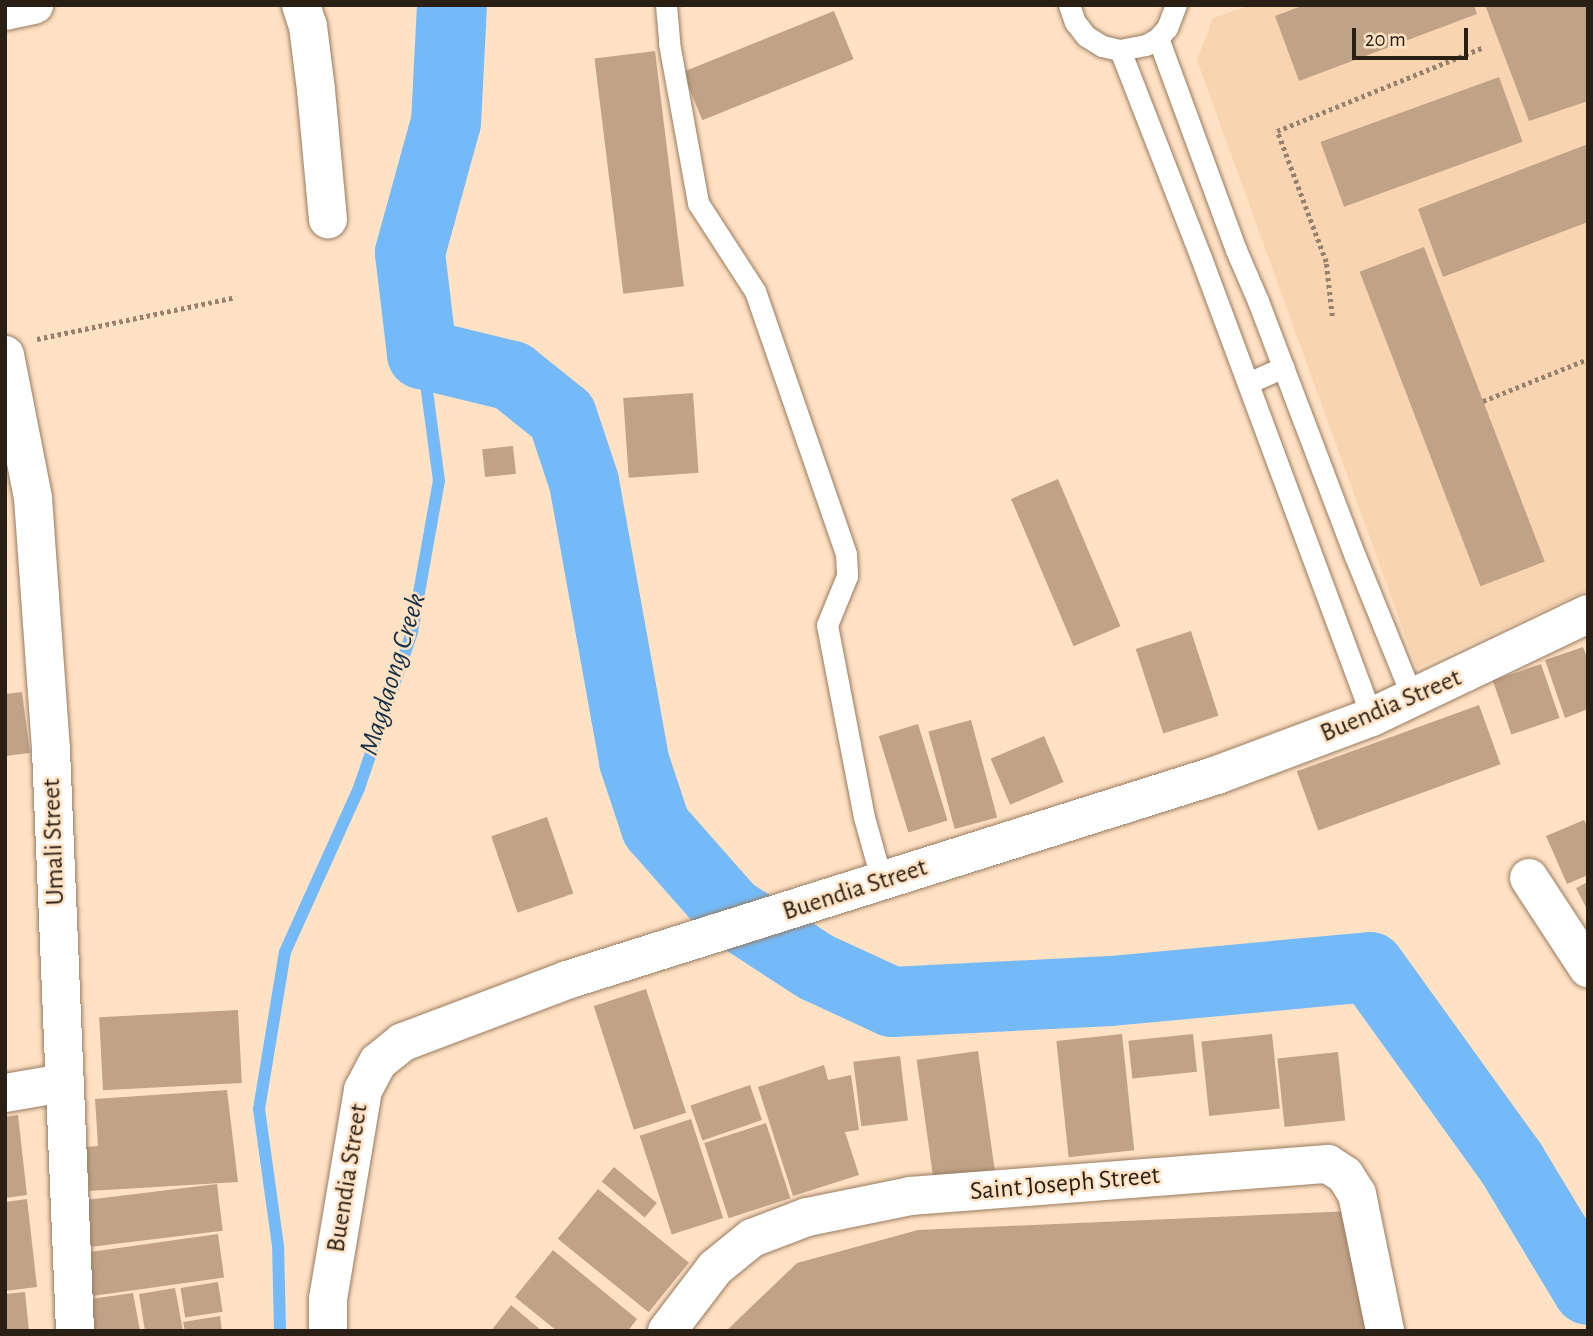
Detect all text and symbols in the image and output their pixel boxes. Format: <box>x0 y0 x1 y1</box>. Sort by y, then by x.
scale bar <box>1355 14 1470 58</box>
text: 20 m <box>1365 29 1406 50</box>
water label: Magdaong Creek <box>352 589 434 759</box>
street label: Buendia Street <box>1316 662 1466 750</box>
street label: Umali Street <box>36 778 72 906</box>
street label: Buendia Street <box>779 852 931 928</box>
street label: Buendia Street <box>321 1102 375 1254</box>
street label: Saint Joseph Street <box>969 1160 1161 1208</box>

